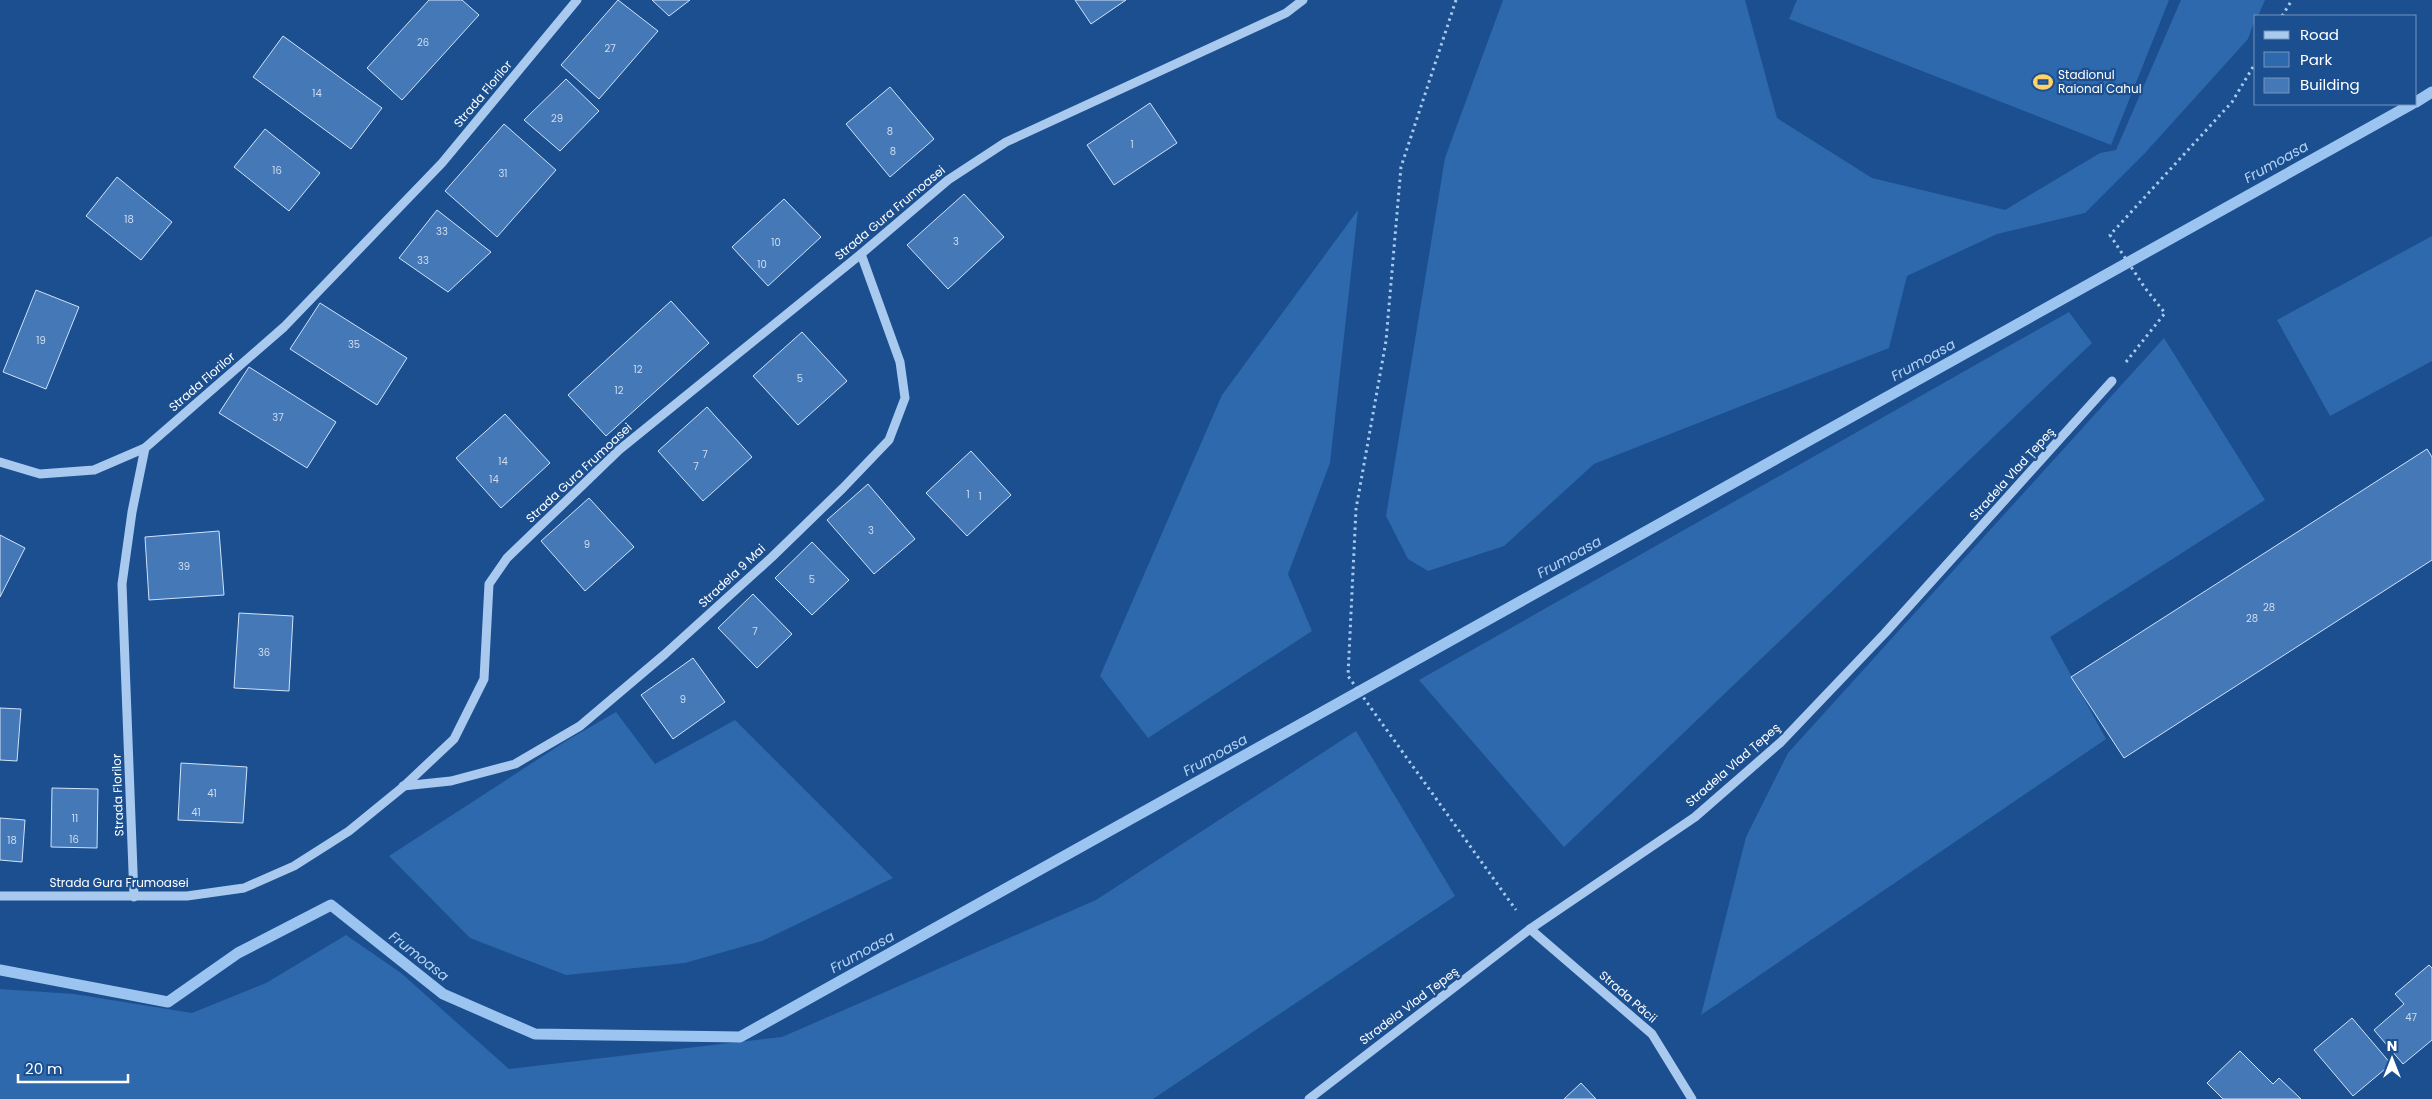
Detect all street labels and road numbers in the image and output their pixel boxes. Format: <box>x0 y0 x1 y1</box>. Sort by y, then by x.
street label: Strada Florilor <box>450 56 516 131</box>
street label: Strada Gura Frumoasei <box>831 161 949 264</box>
street label: Strada Florilor <box>165 348 239 415</box>
street label: Strada Gura Frumoasei <box>522 419 635 526</box>
street label: Stradela Vlad Țepeş <box>1965 423 2058 524</box>
street label: Stradela 9 Mai <box>694 540 769 611</box>
street label: Stradela Vlad Țepeş <box>1682 719 1784 810</box>
street label: Strada Florilor <box>108 753 127 837</box>
street label: Strada Gura Frumoasei <box>49 874 189 891</box>
street label: Stradela Vlad Țepeş <box>1356 963 1462 1049</box>
street label: Strada Păcii <box>1596 967 1661 1027</box>

